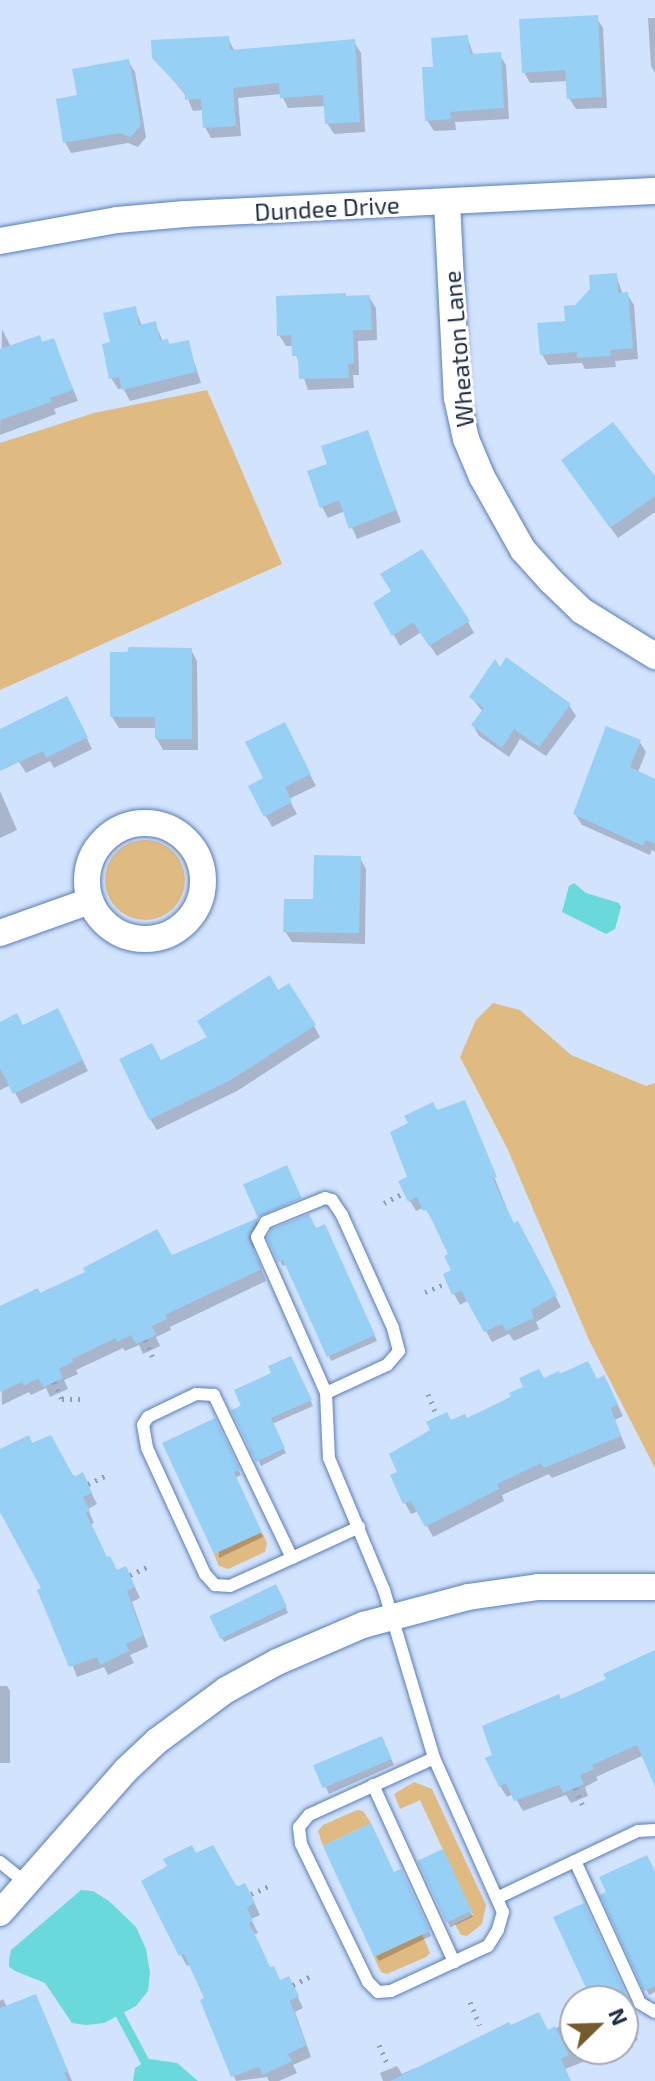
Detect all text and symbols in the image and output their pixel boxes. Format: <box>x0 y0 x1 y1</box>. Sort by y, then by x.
street label: Dundee Drive <box>254 190 400 226</box>
street label: Wheaton Lane <box>437 269 479 429</box>
north arrow <box>559 1985 639 2065</box>
text: N <box>604 2004 634 2029</box>

